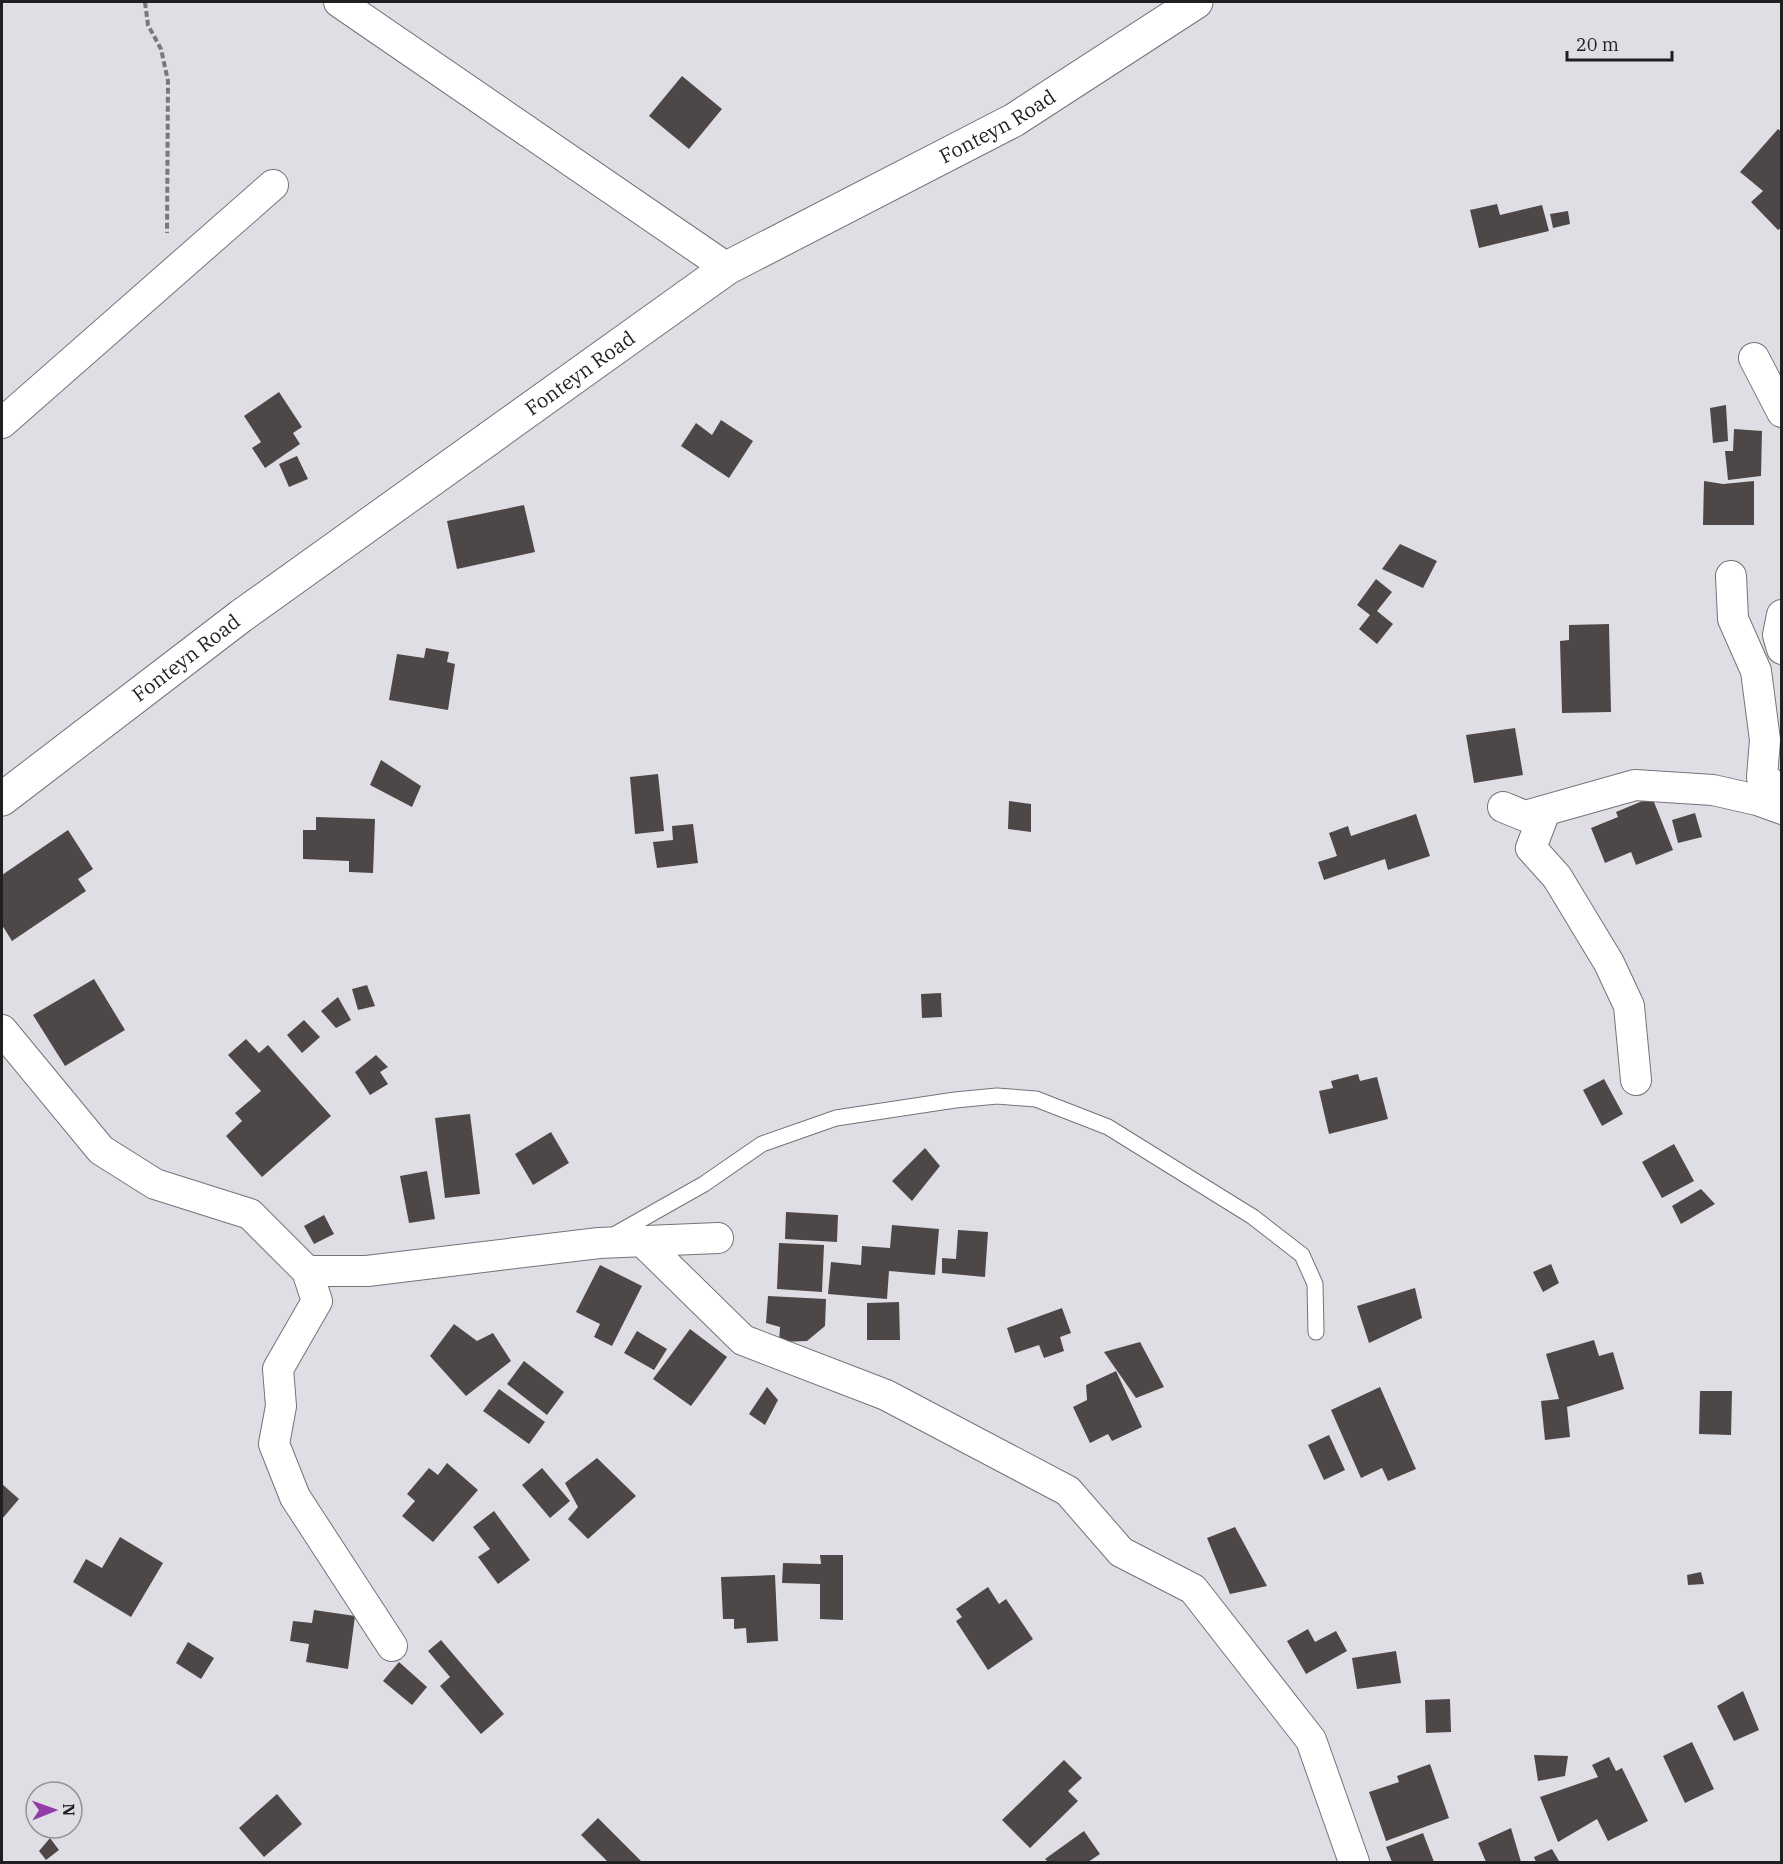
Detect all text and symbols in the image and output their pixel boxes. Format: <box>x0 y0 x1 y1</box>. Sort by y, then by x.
scale bar <box>1567 24 1672 62</box>
text: 20 m <box>1576 33 1619 56</box>
street label: Fonteyn Road <box>934 83 1060 169</box>
street label: Fonteyn Road <box>519 324 640 421</box>
street label: Fonteyn Road <box>126 608 245 708</box>
north arrow <box>24 1780 84 1840</box>
text: N <box>59 1803 79 1816</box>

